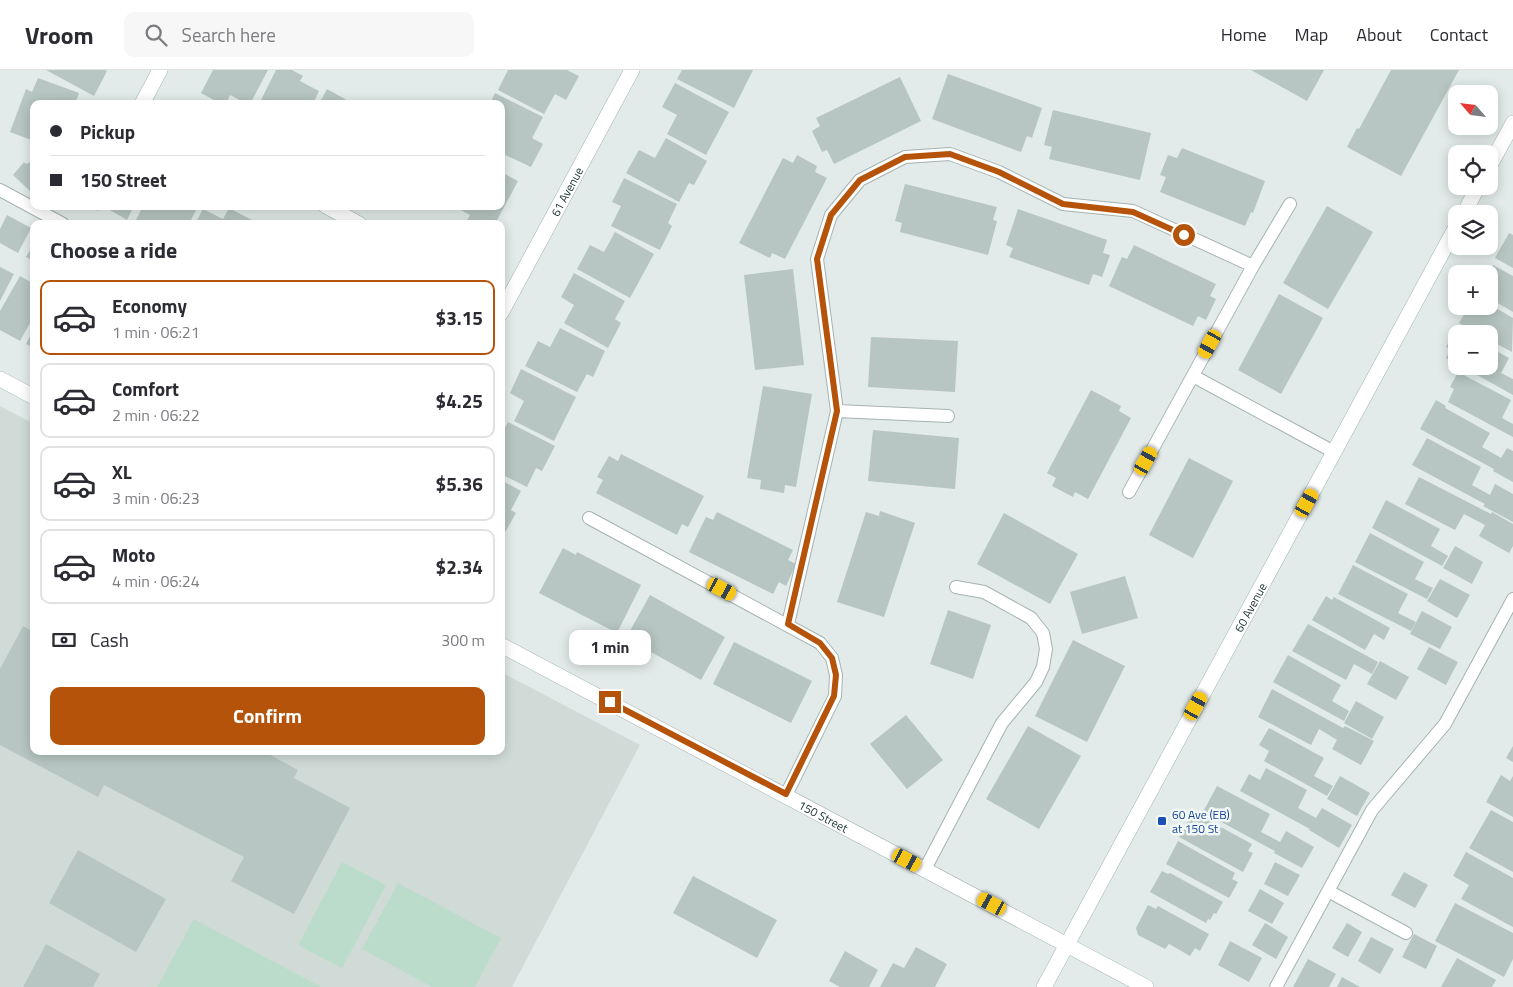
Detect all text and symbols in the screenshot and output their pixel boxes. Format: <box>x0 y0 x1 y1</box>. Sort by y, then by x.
search box <box>124 12 474 57</box>
text: Vroom <box>25 17 94 53</box>
text: Search here <box>182 20 276 49</box>
icon: search <box>142 21 170 49</box>
text: Home <box>1221 21 1267 48</box>
text: Map <box>1295 21 1328 48</box>
text: About <box>1356 21 1402 48</box>
text: Contact <box>1430 21 1488 48</box>
north arrow <box>1448 85 1498 135</box>
map controls <box>1448 85 1498 375</box>
text: Pickup <box>80 117 135 146</box>
button: locate <box>1448 145 1498 195</box>
street label: 61 Avenue <box>545 163 588 220</box>
text: 150 Street <box>80 165 167 194</box>
button: layers <box>1448 205 1498 255</box>
route start <box>1173 224 1195 246</box>
text: Choose a ride <box>50 233 177 267</box>
button: + <box>1448 265 1498 315</box>
text: Economy <box>112 291 187 320</box>
icon: car <box>52 295 97 340</box>
text: $3.15 <box>436 303 483 332</box>
text: 1 min · 06:21 <box>112 320 200 344</box>
button: − <box>1448 325 1498 375</box>
car <box>1196 327 1223 361</box>
text: Comfort <box>112 374 179 403</box>
icon: car <box>52 378 97 423</box>
text: $4.25 <box>436 386 483 415</box>
text: 2 min · 06:22 <box>112 403 200 427</box>
car <box>1132 444 1159 478</box>
text: XL <box>112 457 132 486</box>
icon: car <box>52 461 97 506</box>
text: $5.36 <box>436 469 483 498</box>
text: 3 min · 06:23 <box>112 486 200 510</box>
car <box>1293 486 1320 520</box>
text: Moto <box>112 540 155 569</box>
icon: car <box>52 544 97 589</box>
text: $2.34 <box>436 552 483 581</box>
text: 4 min · 06:24 <box>112 569 200 593</box>
car <box>705 575 738 603</box>
street label: 60 Avenue <box>1229 579 1271 635</box>
text: Cash <box>90 625 129 654</box>
icon: cash <box>50 626 78 654</box>
text: 300 m <box>441 628 485 652</box>
callout: 1 min <box>569 630 651 664</box>
text: 1 min <box>591 635 629 659</box>
button: Confirm <box>50 687 485 745</box>
car <box>1182 689 1209 723</box>
route end <box>599 691 621 713</box>
street label: 150 Street <box>795 795 852 837</box>
place label: 60 Ave (EB) at 150 St <box>1172 805 1230 838</box>
marker: 60 Ave (EB) at 150 St <box>1156 815 1168 827</box>
car <box>890 846 923 874</box>
car <box>975 890 1008 918</box>

